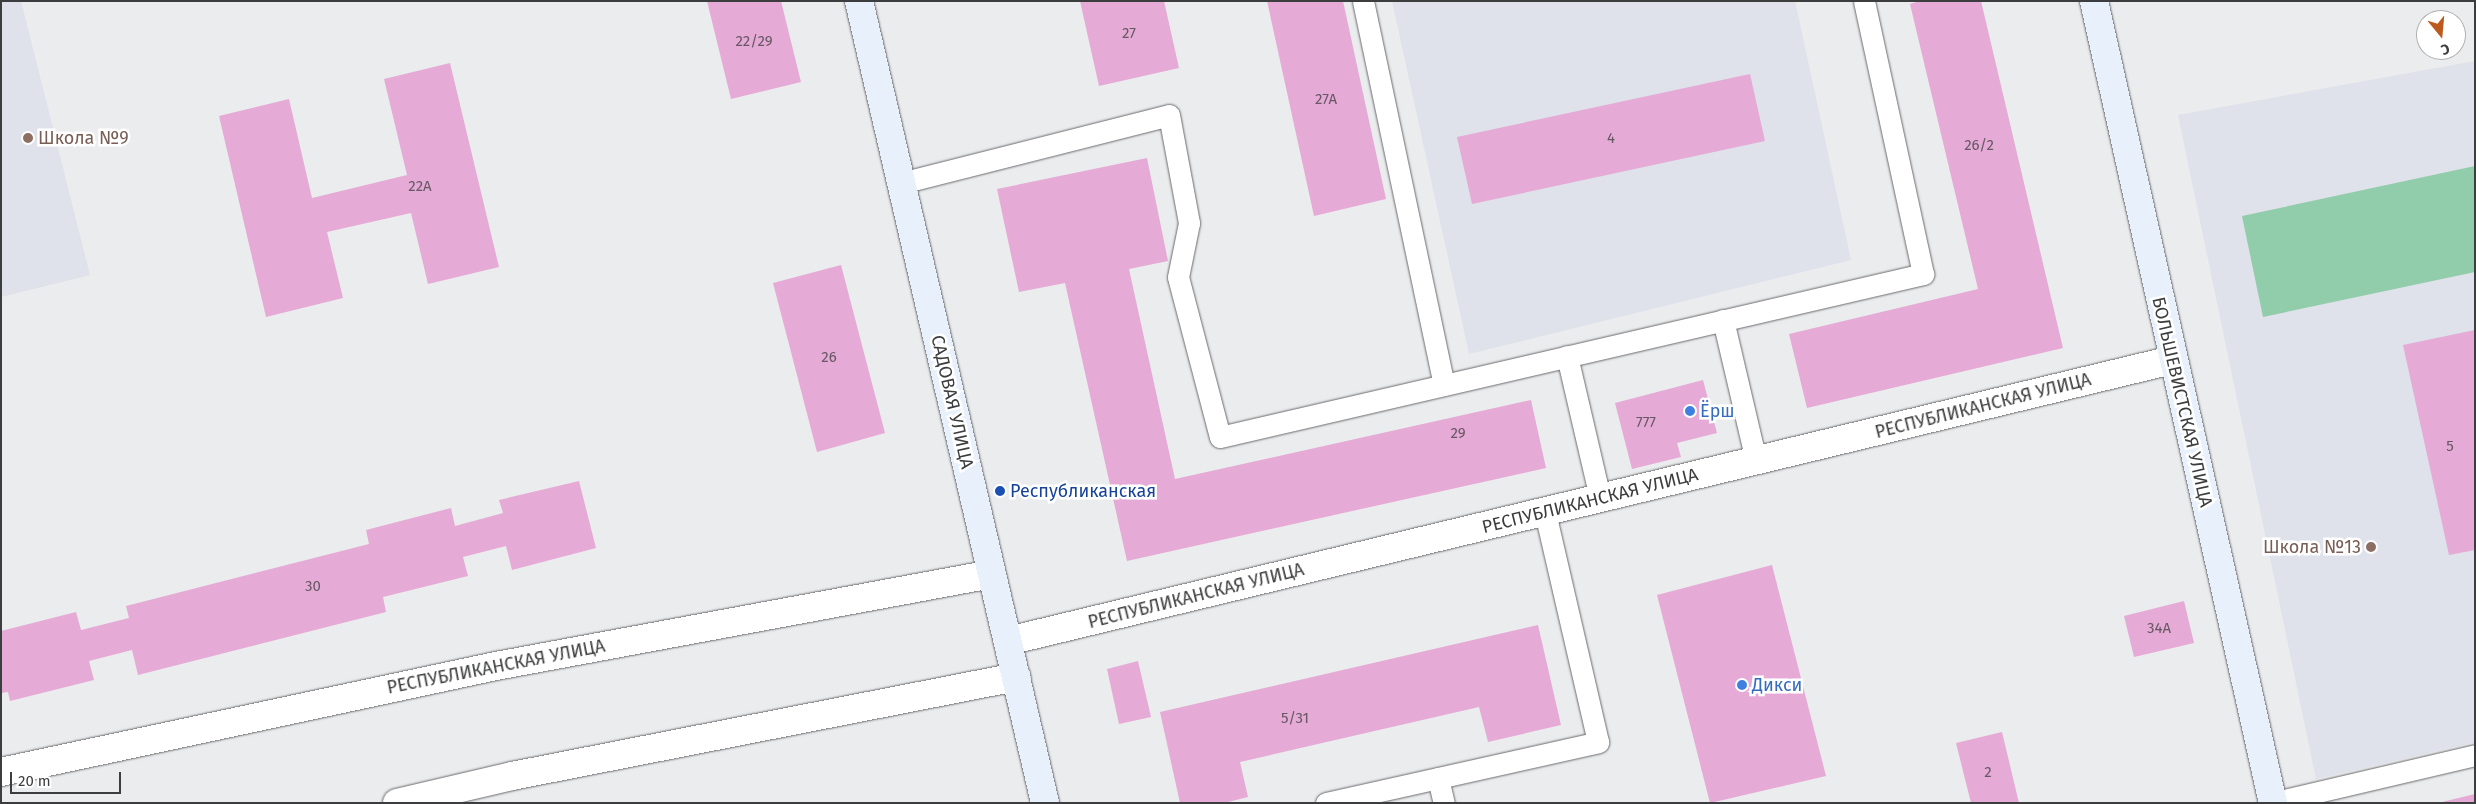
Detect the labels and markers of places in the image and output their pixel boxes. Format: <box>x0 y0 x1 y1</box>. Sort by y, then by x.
place label: Школа №9 <box>38 127 129 149</box>
marker: Школа №9 <box>22 132 34 144</box>
place label: Ёрш <box>1700 400 1735 422</box>
marker: Ёрш <box>1684 405 1696 417</box>
place label: Республиканская <box>1010 480 1156 502</box>
marker: Республиканская <box>994 485 1006 497</box>
place label: Школа №13 <box>2263 536 2361 558</box>
marker: Школа №13 <box>2365 541 2377 553</box>
place label: Дикси <box>1752 674 1802 696</box>
marker: Дикси <box>1736 679 1748 691</box>

